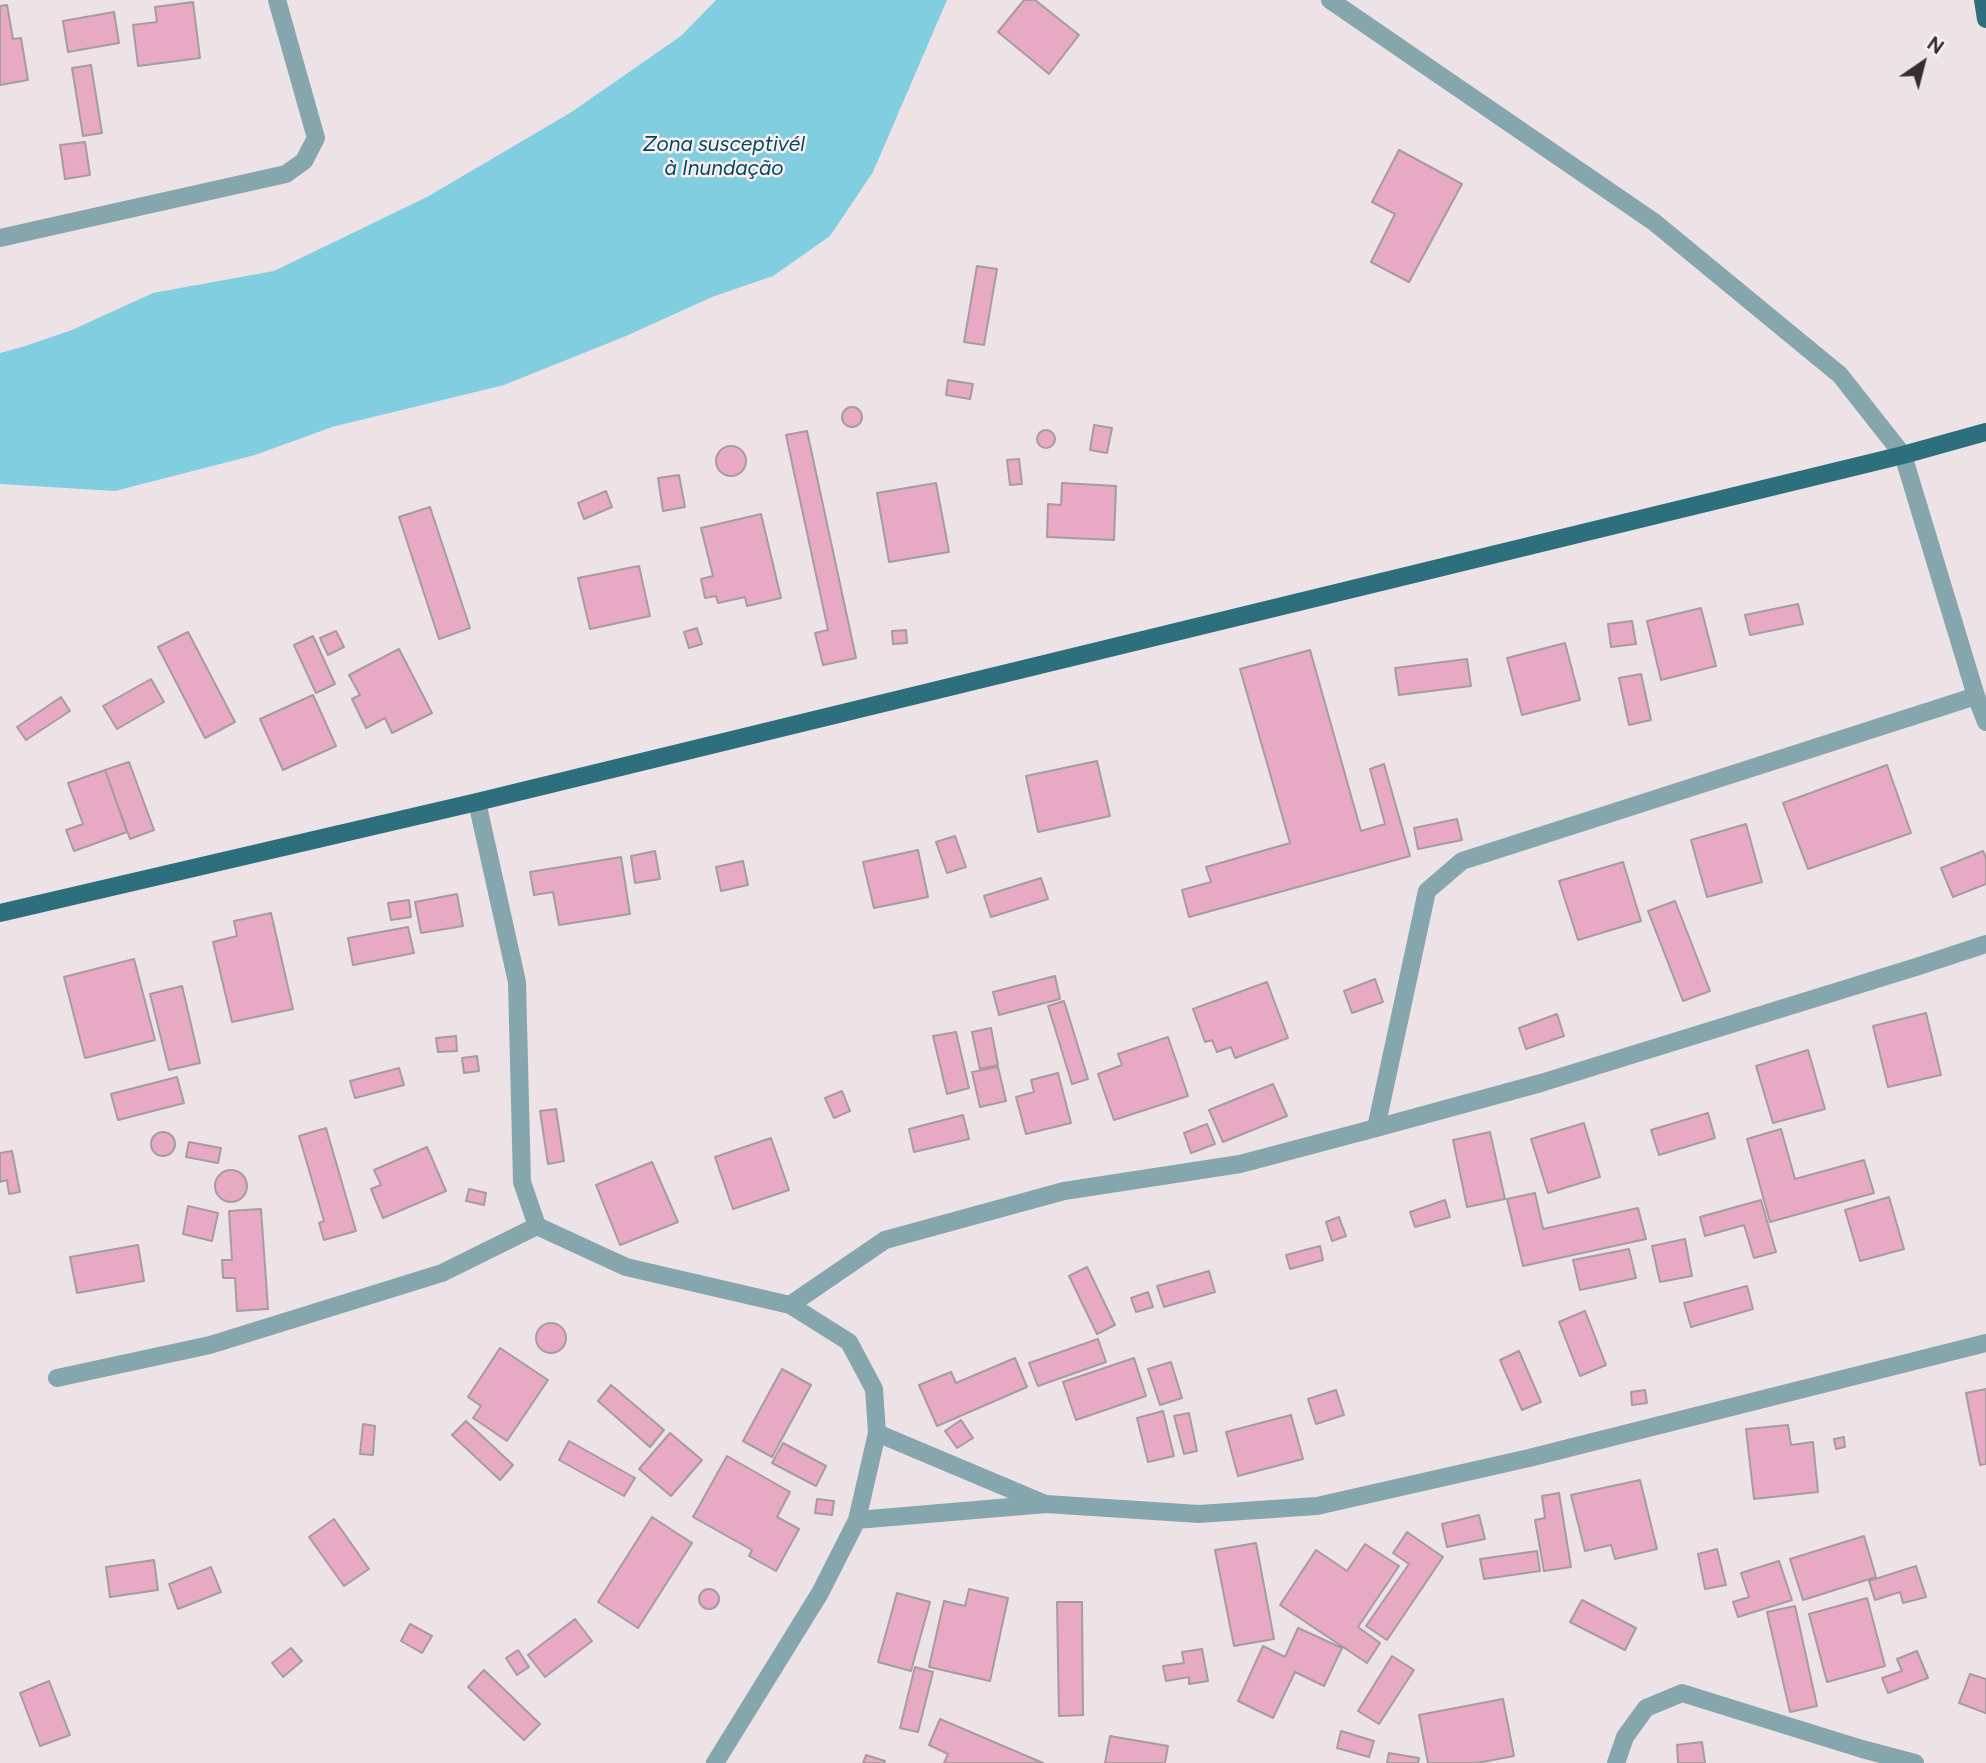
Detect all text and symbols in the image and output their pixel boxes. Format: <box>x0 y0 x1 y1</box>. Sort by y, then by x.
north arrow <box>1888 28 1958 98</box>
text: N <box>1923 32 1948 59</box>
water label: Zona susceptivél à Inundação <box>643 132 805 182</box>

